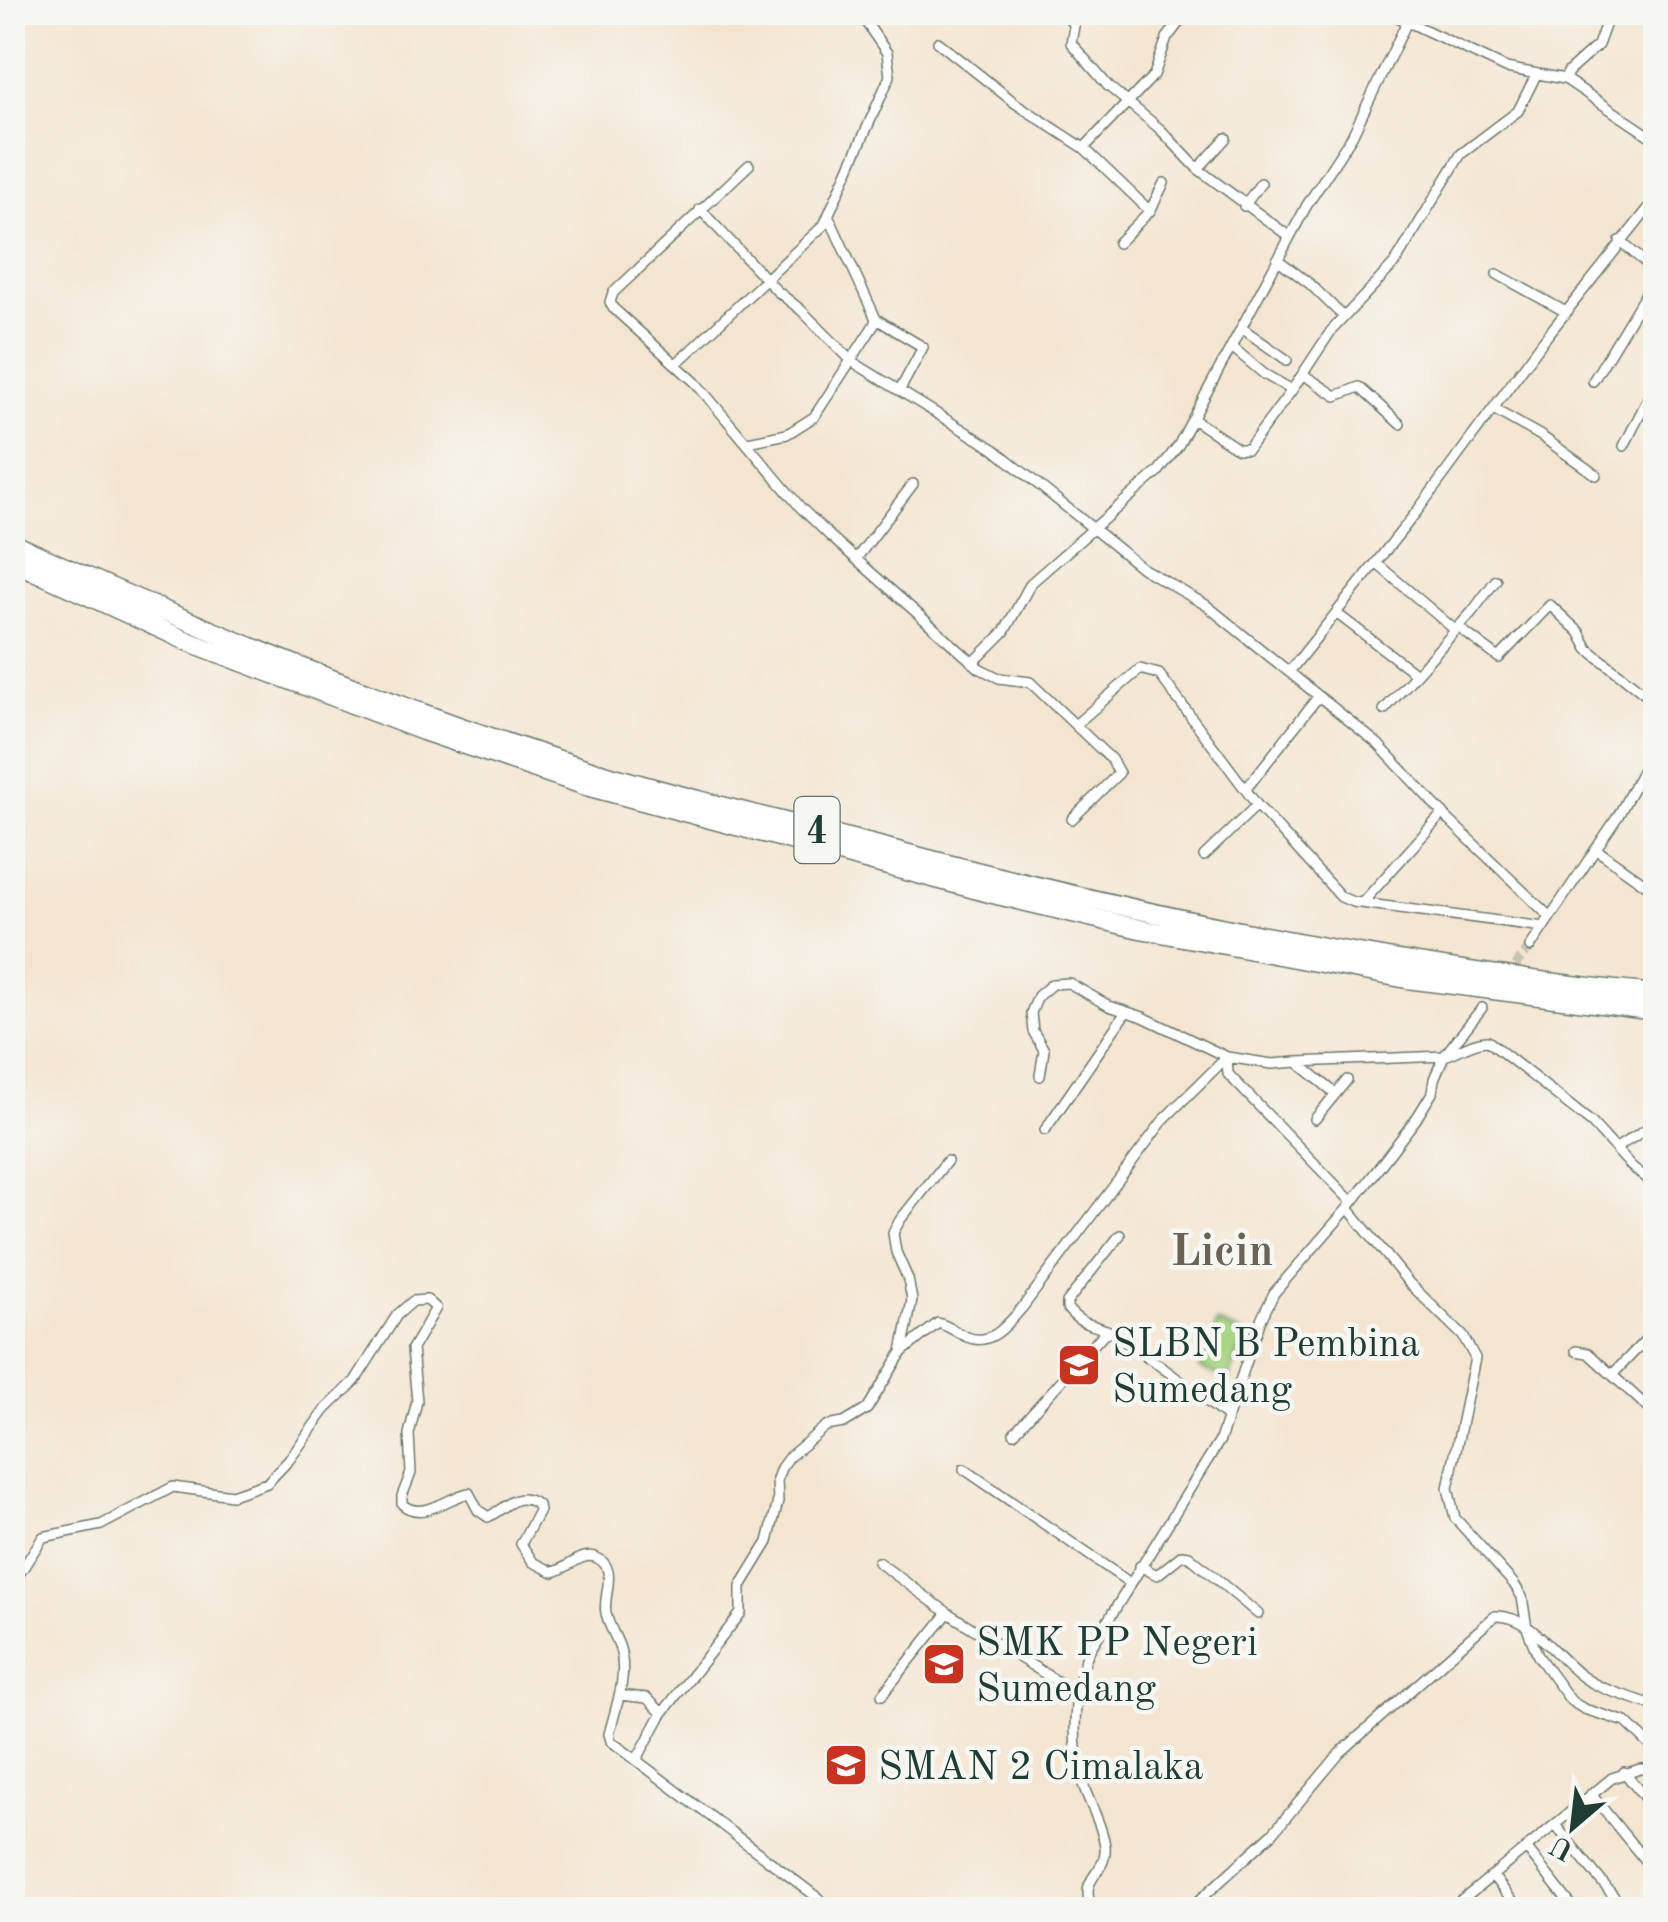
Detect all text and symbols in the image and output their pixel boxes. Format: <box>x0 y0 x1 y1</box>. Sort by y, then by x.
road number: 4 <box>794 797 840 863</box>
district label: Licin <box>1171 1231 1273 1276</box>
place label: SLBN B Pembina Sumedang <box>1112 1326 1420 1412</box>
school or university icon: SLBN B Pembina Sumedang <box>1056 1342 1102 1388</box>
place label: SMK PP Negeri Sumedang <box>976 1625 1258 1711</box>
school or university icon: SMK PP Negeri Sumedang <box>921 1641 967 1687</box>
school or university icon: SMAN 2 Cimalaka <box>823 1742 869 1788</box>
place label: SMAN 2 Cimalaka <box>878 1749 1204 1789</box>
north arrow <box>1523 1777 1623 1877</box>
text: U <box>1546 1829 1579 1864</box>

